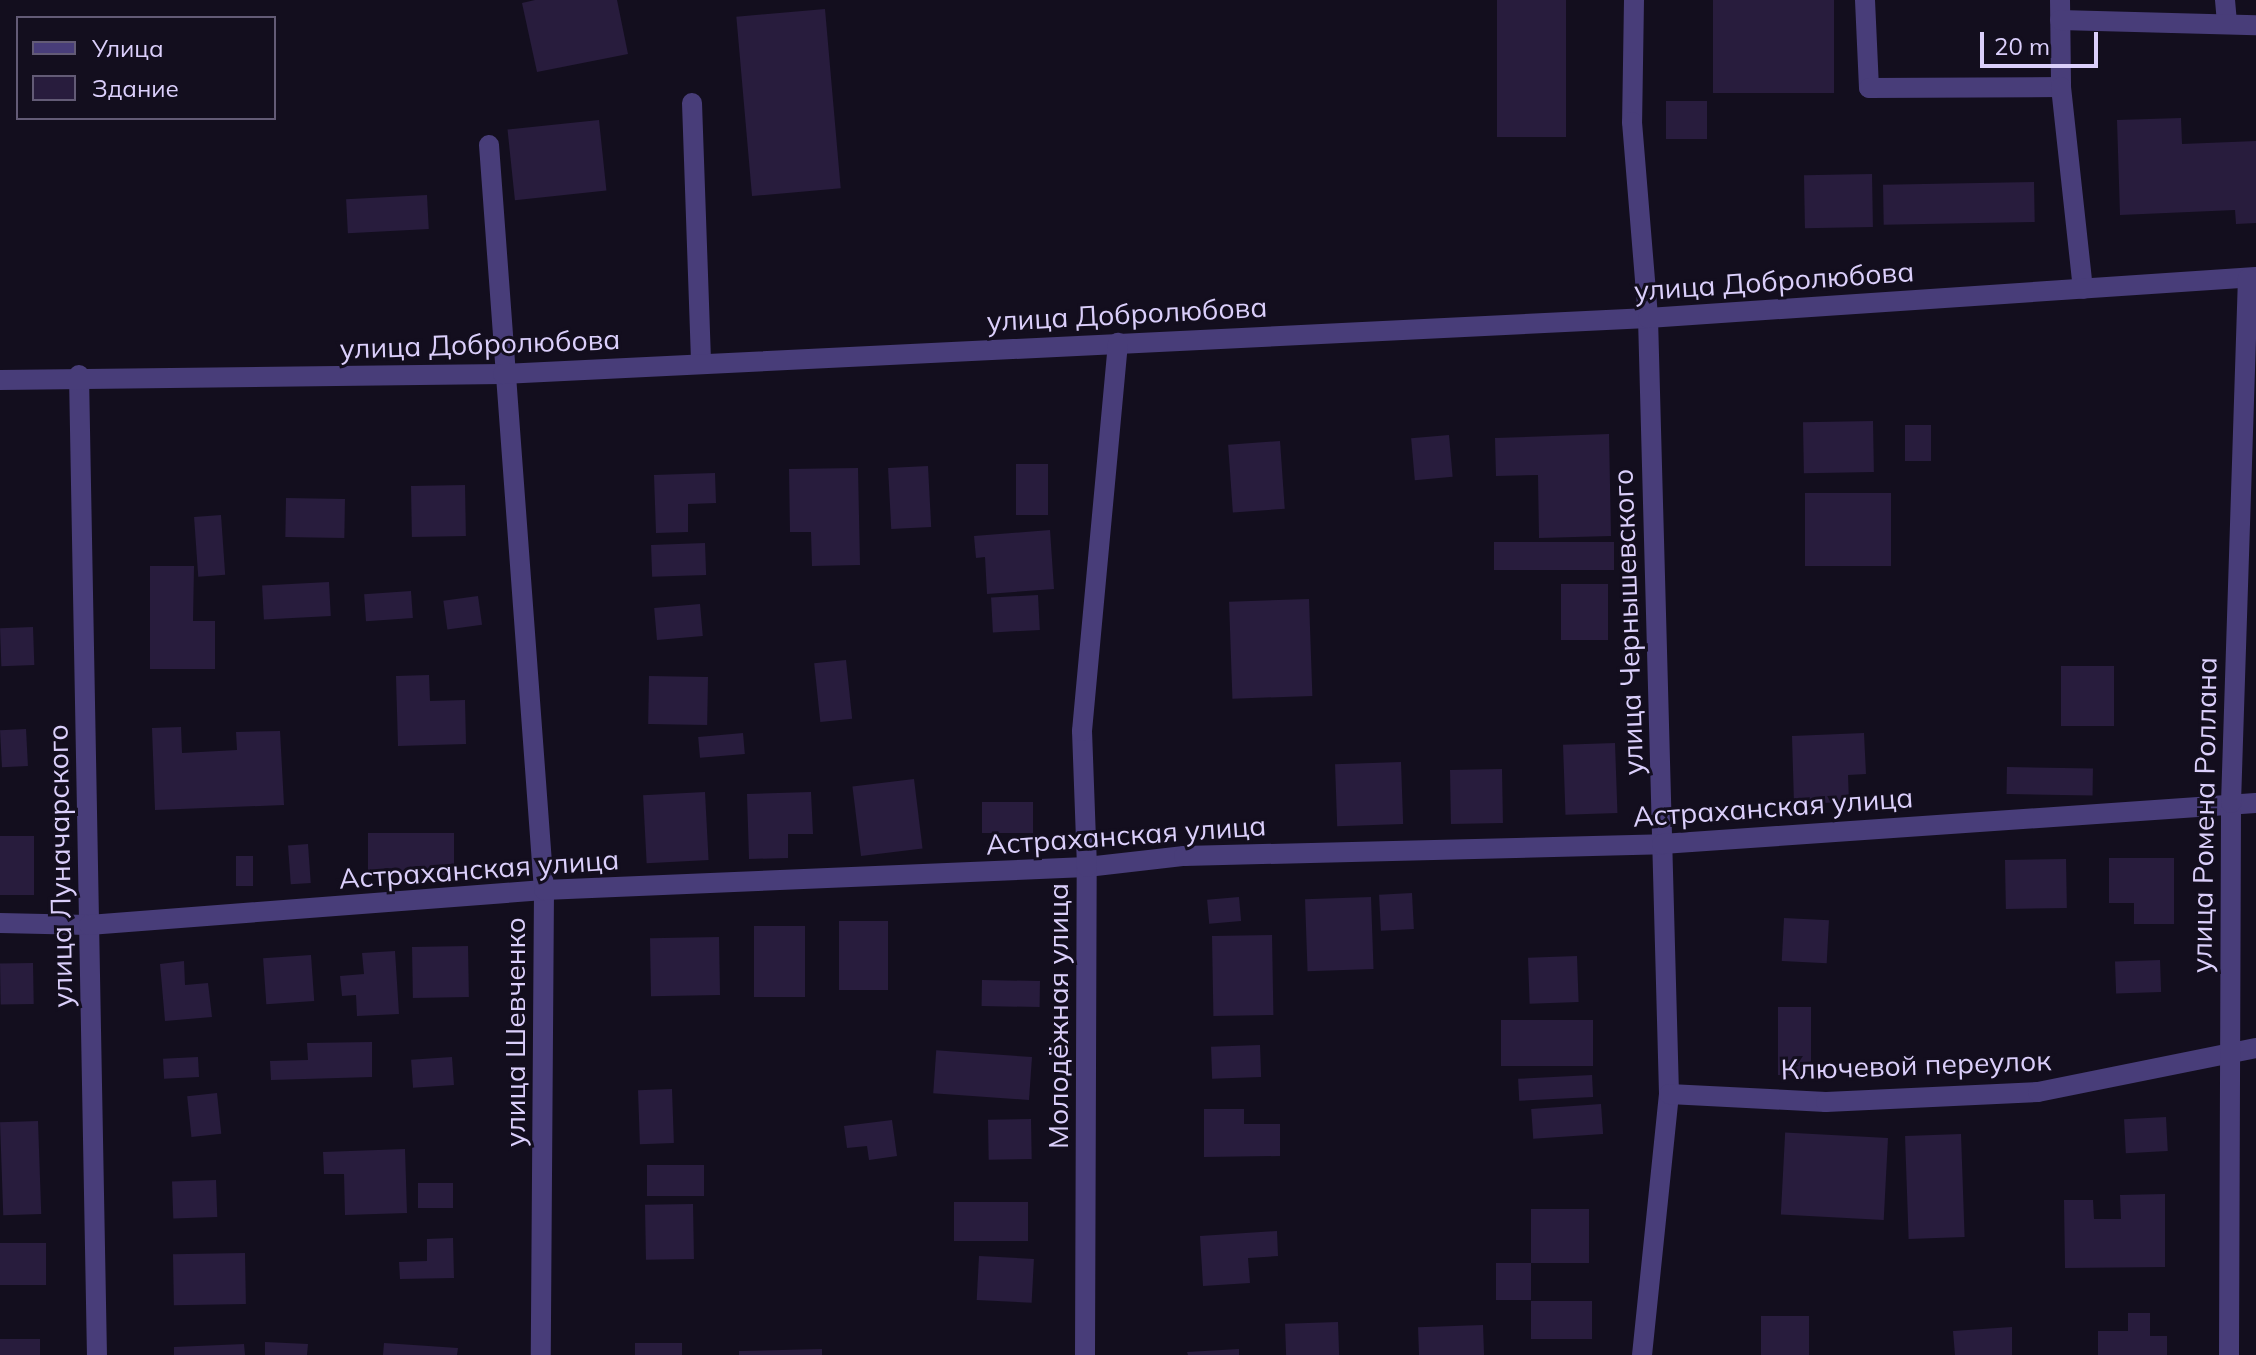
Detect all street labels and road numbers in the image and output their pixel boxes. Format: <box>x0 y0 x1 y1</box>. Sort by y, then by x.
street label: улица Добролюбова <box>1633 254 1915 308</box>
street label: улица Добролюбова <box>986 290 1268 338</box>
street label: улица Добролюбова <box>339 322 621 366</box>
street label: улица Чернышевского <box>1606 468 1650 776</box>
street label: улица Ромена Роллана <box>2184 657 2224 973</box>
street label: улица Луначарского <box>41 724 79 1008</box>
street label: Астраханская улица <box>1632 780 1914 834</box>
street label: Астраханская улица <box>985 808 1267 862</box>
street label: Астраханская улица <box>338 842 620 896</box>
street label: Молодёжная улица <box>1041 883 1075 1149</box>
street label: улица Шевченко <box>498 917 532 1147</box>
street label: Ключевой переулок <box>1780 1043 2052 1087</box>

